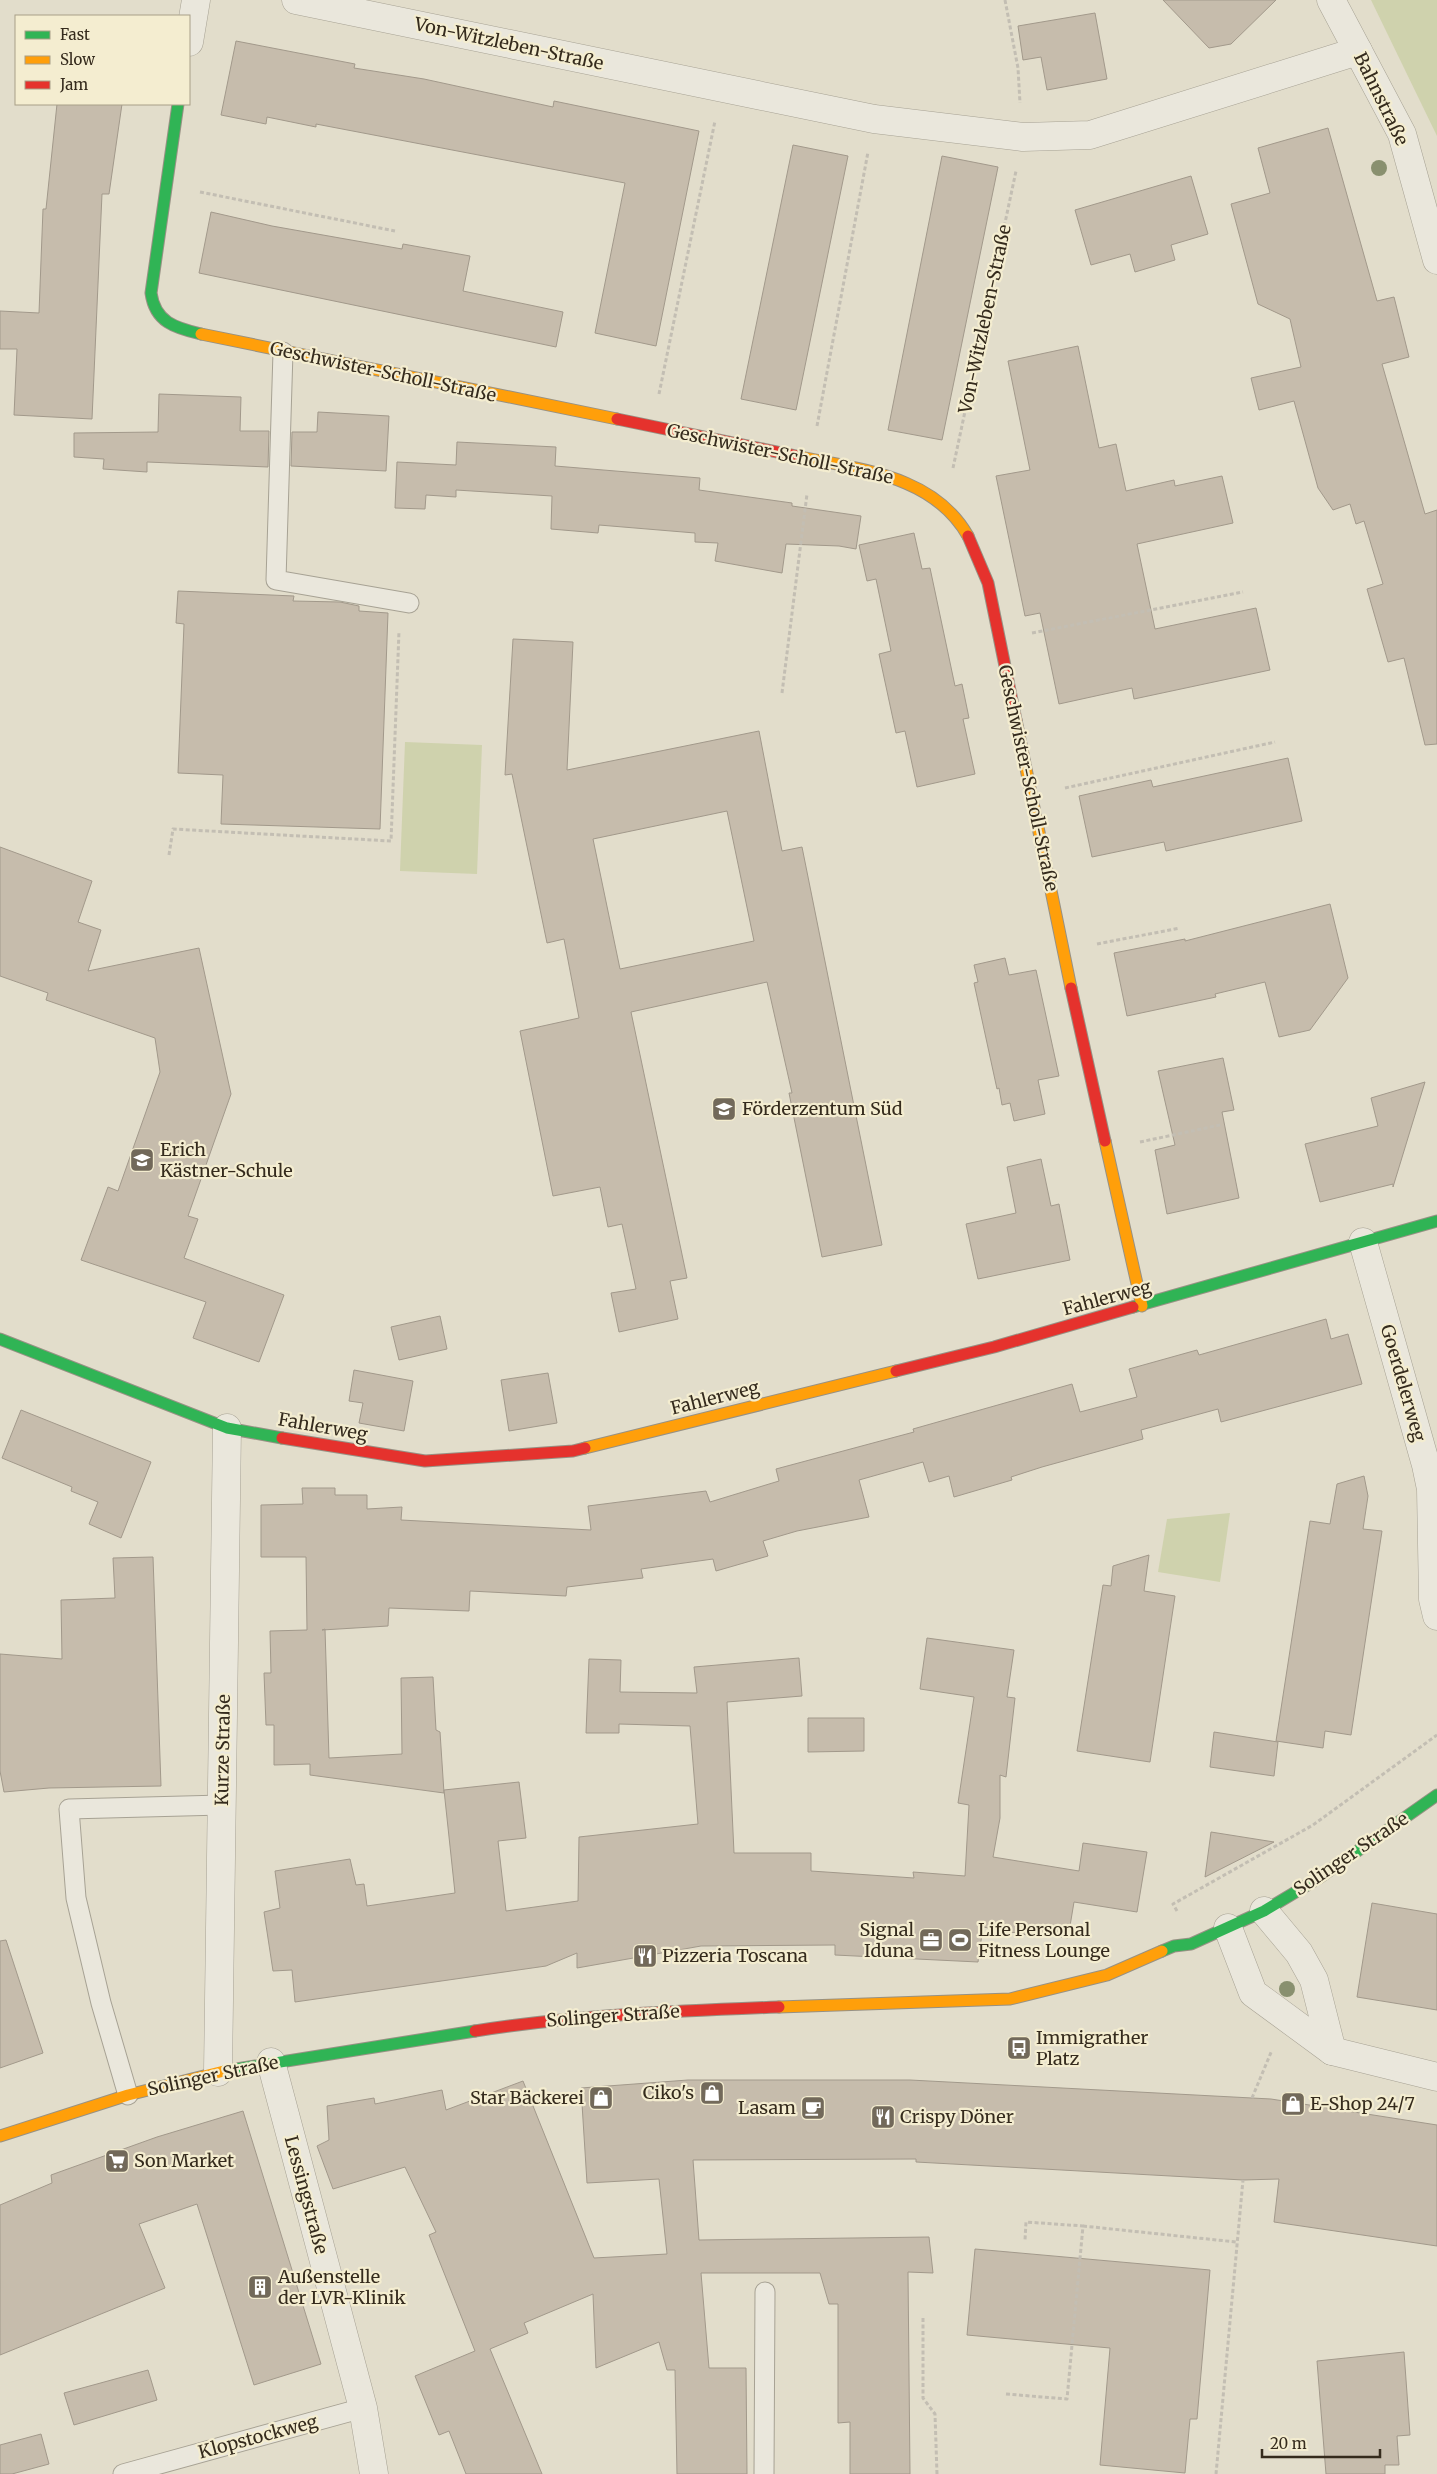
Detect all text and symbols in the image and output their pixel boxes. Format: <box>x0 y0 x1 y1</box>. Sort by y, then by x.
street label: Von-Witzleben-Straße <box>412 12 606 75</box>
legend <box>15 15 190 105</box>
text: Fast <box>60 25 90 44</box>
street label: Bahnstraße <box>1349 48 1414 149</box>
text: Slow <box>60 50 95 69</box>
text: Jam <box>59 75 88 94</box>
street label: Von-Witzleben-Straße <box>953 222 1016 416</box>
street label: Geschwister-Scholl-Straße <box>268 336 498 407</box>
street label: Geschwister-Scholl-Straße <box>665 418 895 489</box>
street label: Geschwister-Scholl-Straße <box>993 663 1064 893</box>
school or university icon: Förderzentum Süd <box>711 1096 737 1122</box>
place label: Förderzentum Süd <box>742 1097 903 1120</box>
place label: Erich Kästner-Schule <box>160 1138 293 1182</box>
school or university icon: Erich Kästner-Schule <box>129 1147 155 1173</box>
street label: Fahlerweg <box>1060 1275 1154 1320</box>
street label: Goerdelerweg <box>1376 1322 1431 1444</box>
street label: Fahlerweg <box>668 1375 762 1420</box>
street label: Fahlerweg <box>276 1407 370 1446</box>
street label: Kurze Straße <box>210 1694 235 1806</box>
street label: Solinger Straße <box>1289 1807 1412 1900</box>
place label: Signal Iduna <box>859 1918 914 1962</box>
place label: Life Personal Fitness Lounge <box>978 1918 1110 1962</box>
office icon: Signal Iduna <box>918 1927 944 1953</box>
sports icon: Life Personal Fitness Lounge <box>947 1927 973 1953</box>
restaurant icon: Pizzeria Toscana <box>632 1943 658 1969</box>
place label: Pizzeria Toscana <box>662 1944 808 1967</box>
street label: Solinger Straße <box>546 1999 680 2032</box>
place label: Immigrather Platz <box>1036 2026 1148 2070</box>
bus stop icon: Immigrather Platz <box>1006 2035 1032 2061</box>
street label: Solinger Straße <box>145 2050 281 2101</box>
shop icon: Ciko's <box>699 2080 725 2106</box>
place label: Ciko's <box>643 2081 694 2104</box>
shop icon: Star Bäckerei <box>588 2085 614 2111</box>
place label: Star Bäckerei <box>470 2086 584 2109</box>
shop icon: E-Shop 24/7 <box>1280 2091 1306 2117</box>
place label: E-Shop 24/7 <box>1310 2092 1415 2115</box>
cafe icon: Lasam <box>800 2095 826 2121</box>
place label: Lasam <box>738 2096 796 2119</box>
restaurant icon: Crispy Döner <box>870 2104 896 2130</box>
place label: Crispy Döner <box>900 2105 1014 2128</box>
street label: Lessingstraße <box>280 2133 333 2257</box>
supermarket icon: Son Market <box>104 2148 130 2174</box>
place label: Son Market <box>134 2149 234 2172</box>
place label: Außenstelle der LVR-Klinik <box>277 2265 406 2309</box>
building icon: Außenstelle der LVR-Klinik <box>247 2274 273 2300</box>
street label: Klopstockweg <box>196 2410 320 2463</box>
scale bar <box>1262 2426 1380 2458</box>
text: 20 m <box>1270 2434 1307 2453</box>

